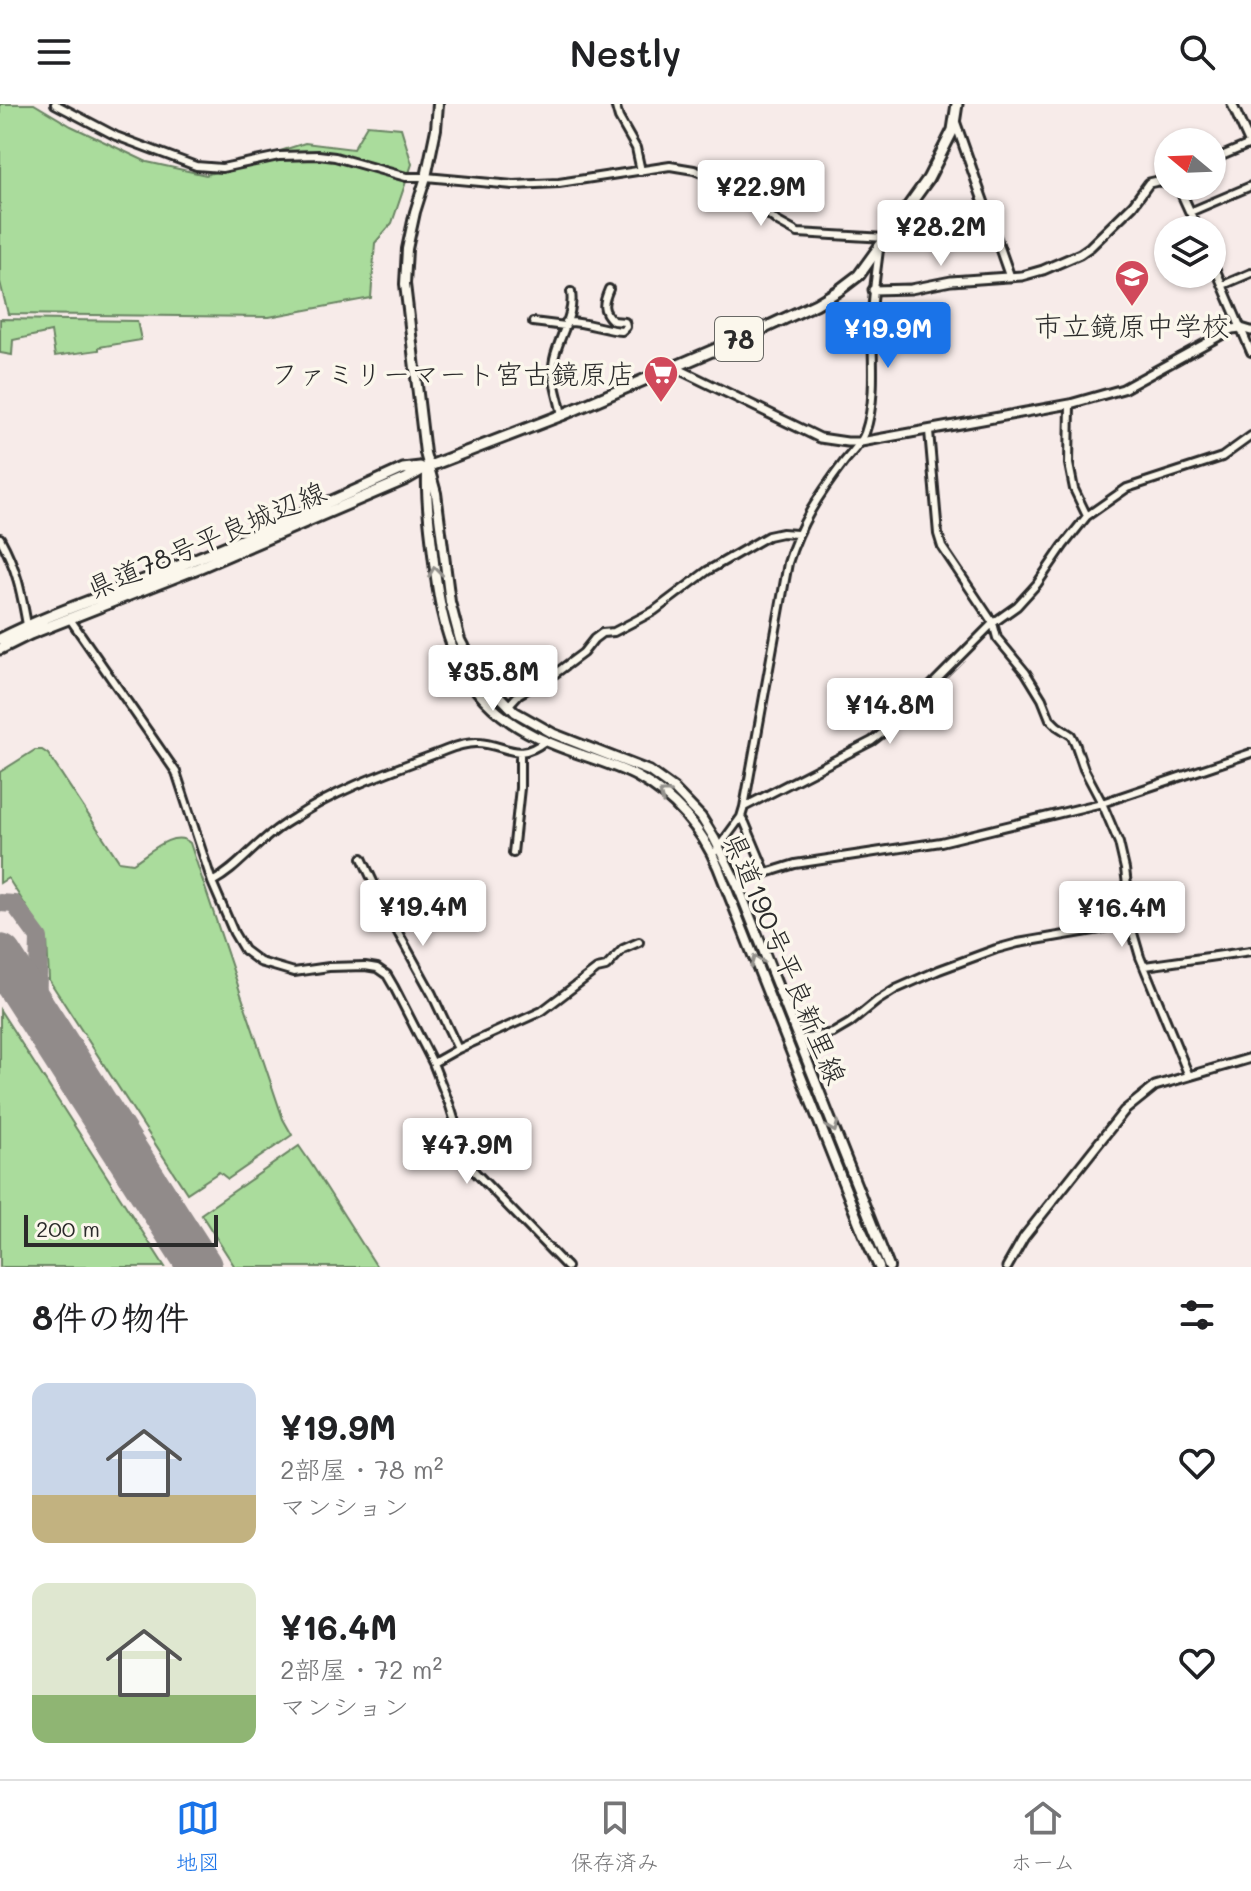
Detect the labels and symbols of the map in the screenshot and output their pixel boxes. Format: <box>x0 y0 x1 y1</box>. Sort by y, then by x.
north arrow <box>1154 128 1226 200</box>
pin: ¥22.9M <box>696 160 826 228</box>
pin: ¥28.2M <box>876 200 1006 268</box>
school or university icon: 市立鏡原中学校 <box>1113 258 1151 308</box>
pin: ¥19.9M <box>823 302 953 370</box>
place label: 市立鏡原中学校 <box>1034 307 1230 343</box>
road number: 78 <box>715 317 763 361</box>
supermarket icon: ファミリーマート宮古鏡原店 <box>642 354 680 404</box>
place label: ファミリーマート宮古鏡原店 <box>270 355 635 391</box>
street label: 県道78号平良城辺線 <box>81 472 331 606</box>
one-way arrow <box>427 566 444 579</box>
pin: ¥35.8M <box>428 645 558 713</box>
pin: ¥14.8M <box>825 678 955 746</box>
one-way arrow <box>658 791 673 805</box>
street label: 県道190号平良新里線 <box>717 827 855 1089</box>
pin: ¥19.4M <box>358 880 488 948</box>
pin: ¥16.4M <box>1057 881 1187 949</box>
one-way arrow <box>749 955 766 969</box>
pin: ¥47.9M <box>402 1118 532 1186</box>
one-way arrow <box>823 1119 839 1133</box>
scale bar <box>24 1211 218 1247</box>

